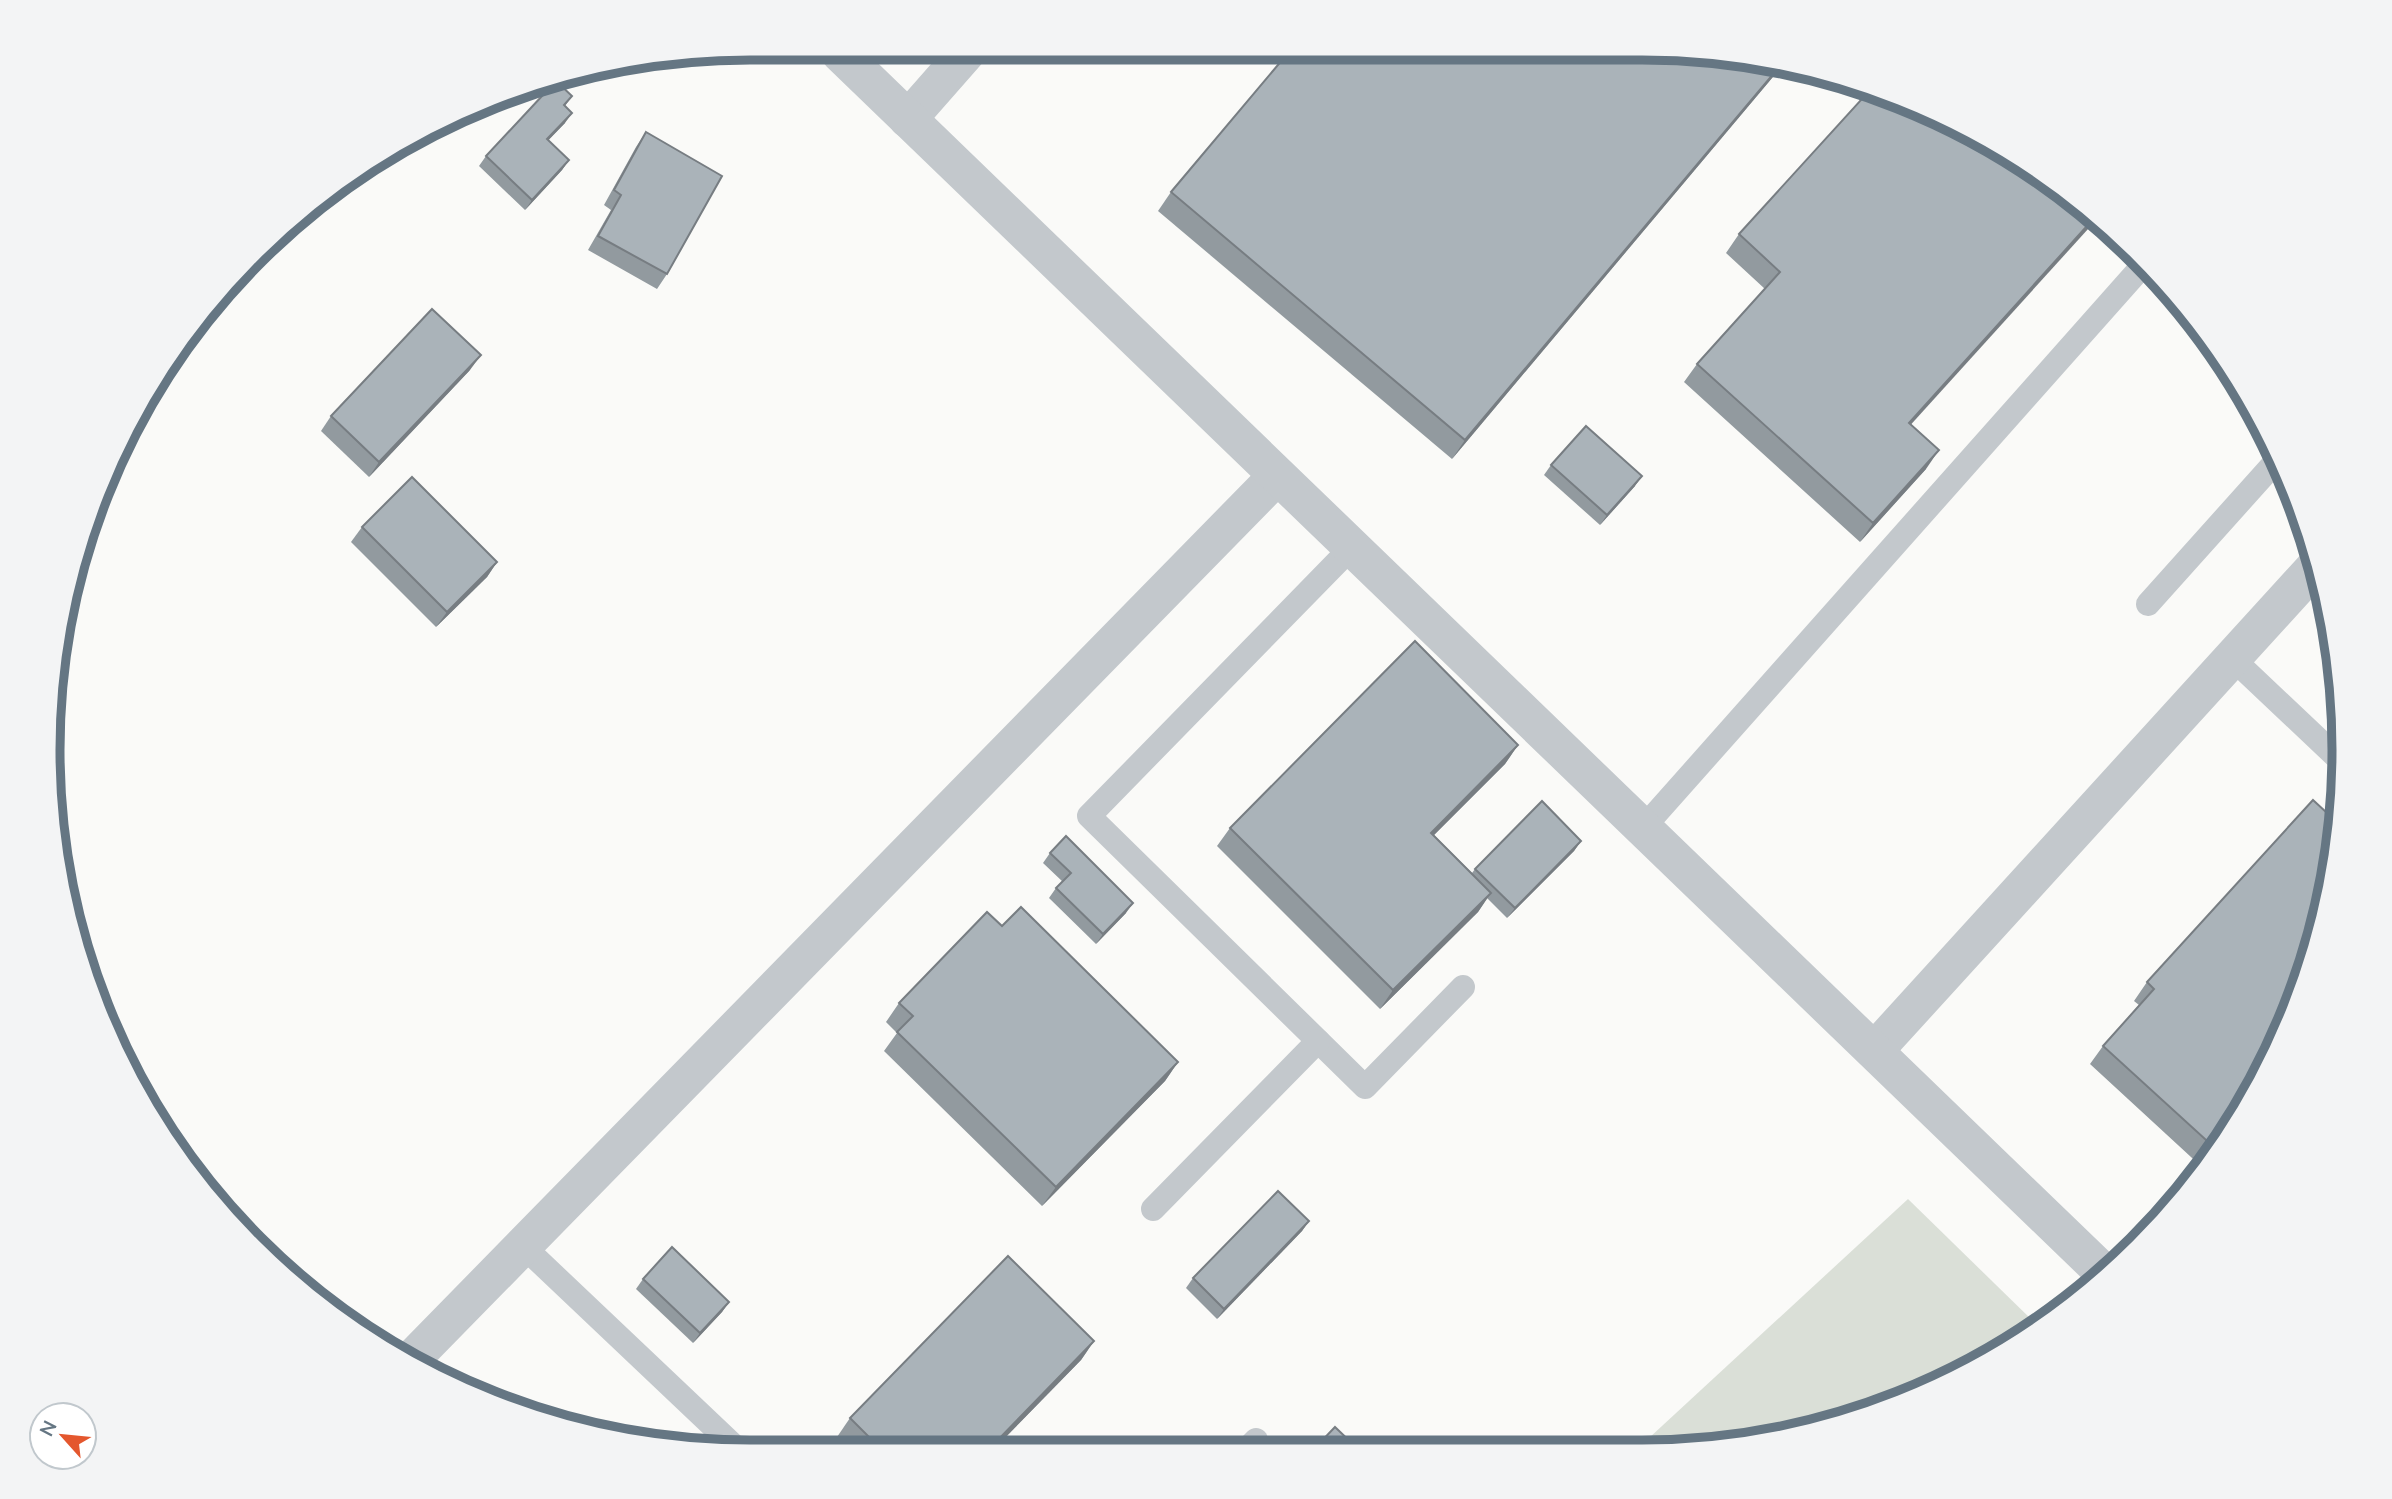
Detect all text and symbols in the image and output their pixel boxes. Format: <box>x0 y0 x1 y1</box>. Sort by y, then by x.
north arrow <box>28 1401 98 1471</box>
text: N <box>34 1416 62 1440</box>

